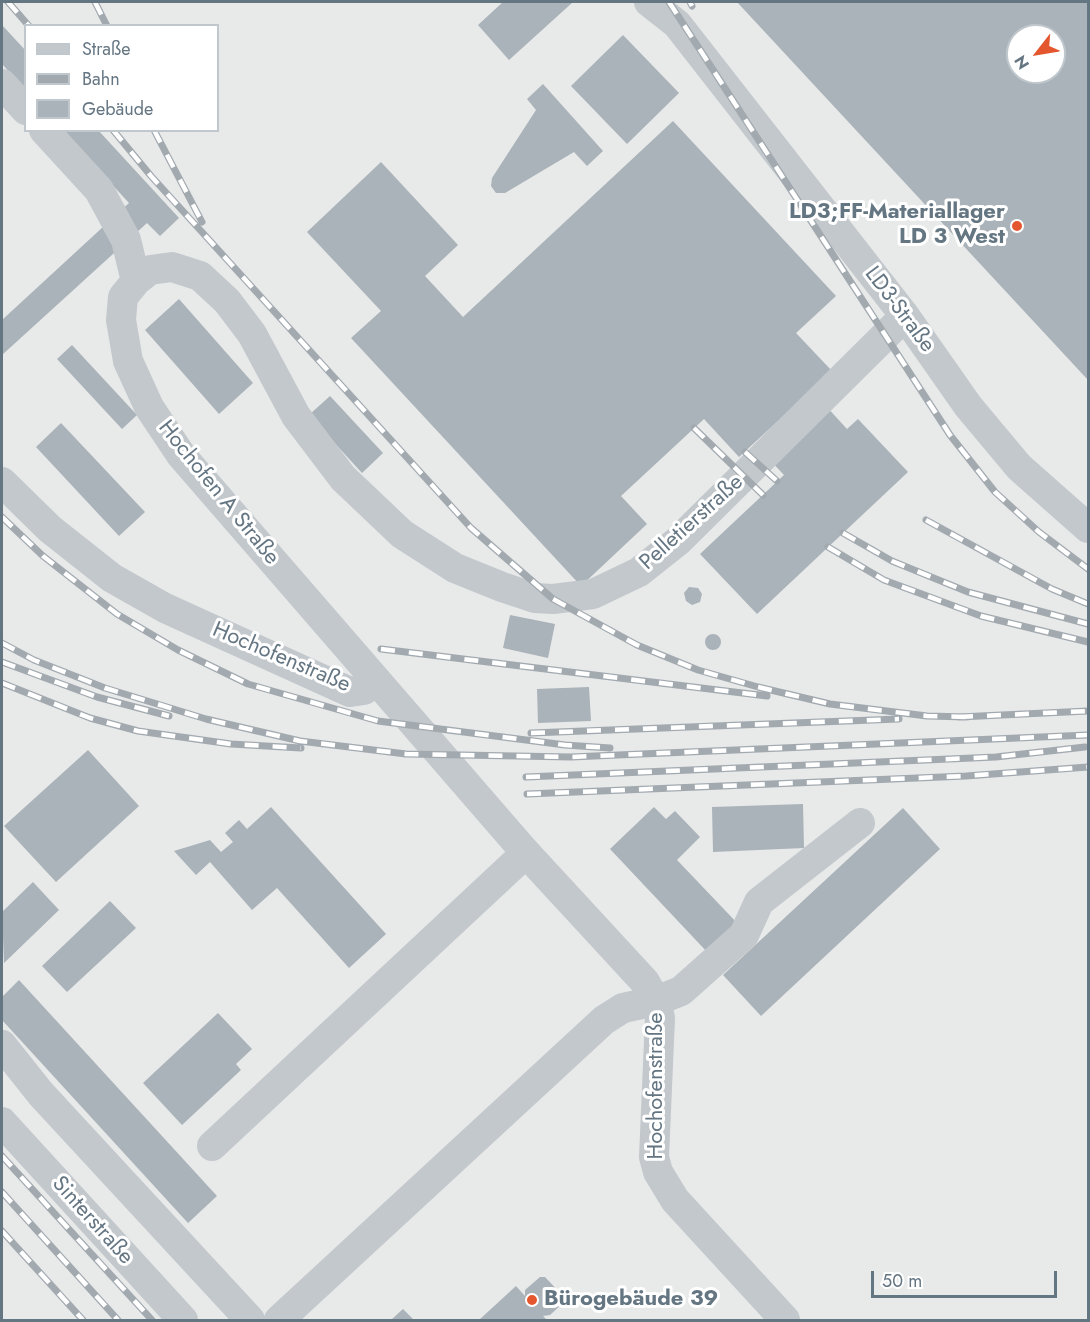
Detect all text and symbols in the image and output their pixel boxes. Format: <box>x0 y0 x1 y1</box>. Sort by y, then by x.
legend <box>24 24 219 132</box>
north arrow <box>1006 24 1066 84</box>
text: Straße <box>82 36 130 62</box>
text: N <box>1009 51 1035 74</box>
text: Bahn <box>82 66 120 92</box>
text: Gebäude <box>82 96 153 122</box>
place label: LD3;FF-Materiallager LD 3 West <box>789 200 1005 252</box>
marker: LD3;FF-Materiallager LD 3 West <box>1010 219 1024 233</box>
street label: LD3-Straße <box>858 262 940 358</box>
street label: Hochofen A Straße <box>152 416 284 570</box>
street label: Pelletierstraße <box>635 470 749 576</box>
street label: Hochofenstraße <box>208 617 354 699</box>
street label: Hochofenstraße <box>644 1012 670 1160</box>
street label: Sinterstraße <box>46 1171 138 1271</box>
scale bar <box>874 1259 1060 1297</box>
text: 50 m <box>882 1268 922 1294</box>
place label: Bürogebäude 39 <box>544 1287 718 1313</box>
marker: Bürogebäude 39 <box>525 1293 539 1307</box>

